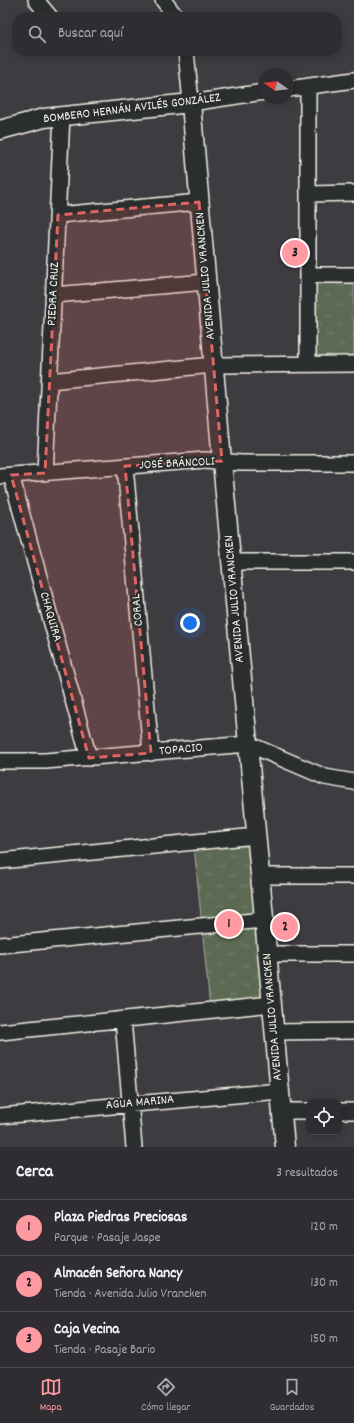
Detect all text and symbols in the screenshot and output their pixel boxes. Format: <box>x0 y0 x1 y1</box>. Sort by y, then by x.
search box <box>12 12 342 56</box>
icon: search <box>26 23 48 45</box>
text: Buscar aquí <box>58 23 123 45</box>
north arrow <box>258 68 294 104</box>
street label: BOMBERO HERNÁN AVILÉS GONZÁLEZ <box>42 89 222 129</box>
street label: AVENIDA JULIO VRANCKEN <box>191 211 221 341</box>
pin: 3 <box>282 238 308 268</box>
street label: PIEDRA CRUZ <box>43 261 65 326</box>
street label: JOSÉ BRÁNCOLI <box>139 453 215 475</box>
street label: AVENIDA JULIO VRANCKEN <box>220 534 250 664</box>
street label: CHAQUIRA <box>34 590 66 644</box>
street label: CORAL <box>127 592 149 627</box>
your location <box>180 613 200 633</box>
street label: TOPACIO <box>158 739 204 761</box>
pin: 1 <box>216 909 242 939</box>
pin: 2 <box>272 912 298 942</box>
street label: AVENIDA JULIO VRANCKEN <box>258 952 288 1082</box>
street label: AGUA MARINA <box>105 1091 175 1115</box>
map controls <box>306 1099 342 1135</box>
button: locate <box>306 1099 342 1135</box>
text: Cerca <box>16 1161 53 1185</box>
text: 3 resultados <box>276 1164 338 1183</box>
text: Plaza Piedras Preciosas <box>54 1207 187 1229</box>
text: 1 <box>28 1218 30 1237</box>
text: 120 m <box>310 1218 338 1237</box>
text: Parque · Pasaje Jaspe <box>54 1229 161 1248</box>
text: Almacén Señora Nancy <box>54 1263 182 1285</box>
text: 2 <box>26 1274 32 1293</box>
text: 130 m <box>310 1274 338 1293</box>
text: Tienda · Avenida Julio Vrancken <box>54 1285 206 1304</box>
text: Caja Vecina <box>54 1319 119 1341</box>
text: 3 <box>26 1330 32 1349</box>
text: 150 m <box>310 1330 338 1349</box>
text: Tienda · Pasaje Bario <box>54 1341 155 1360</box>
tab: Mapa <box>40 1376 62 1416</box>
tab: Cómo llegar <box>141 1376 190 1416</box>
tab: Guardados <box>270 1376 314 1416</box>

